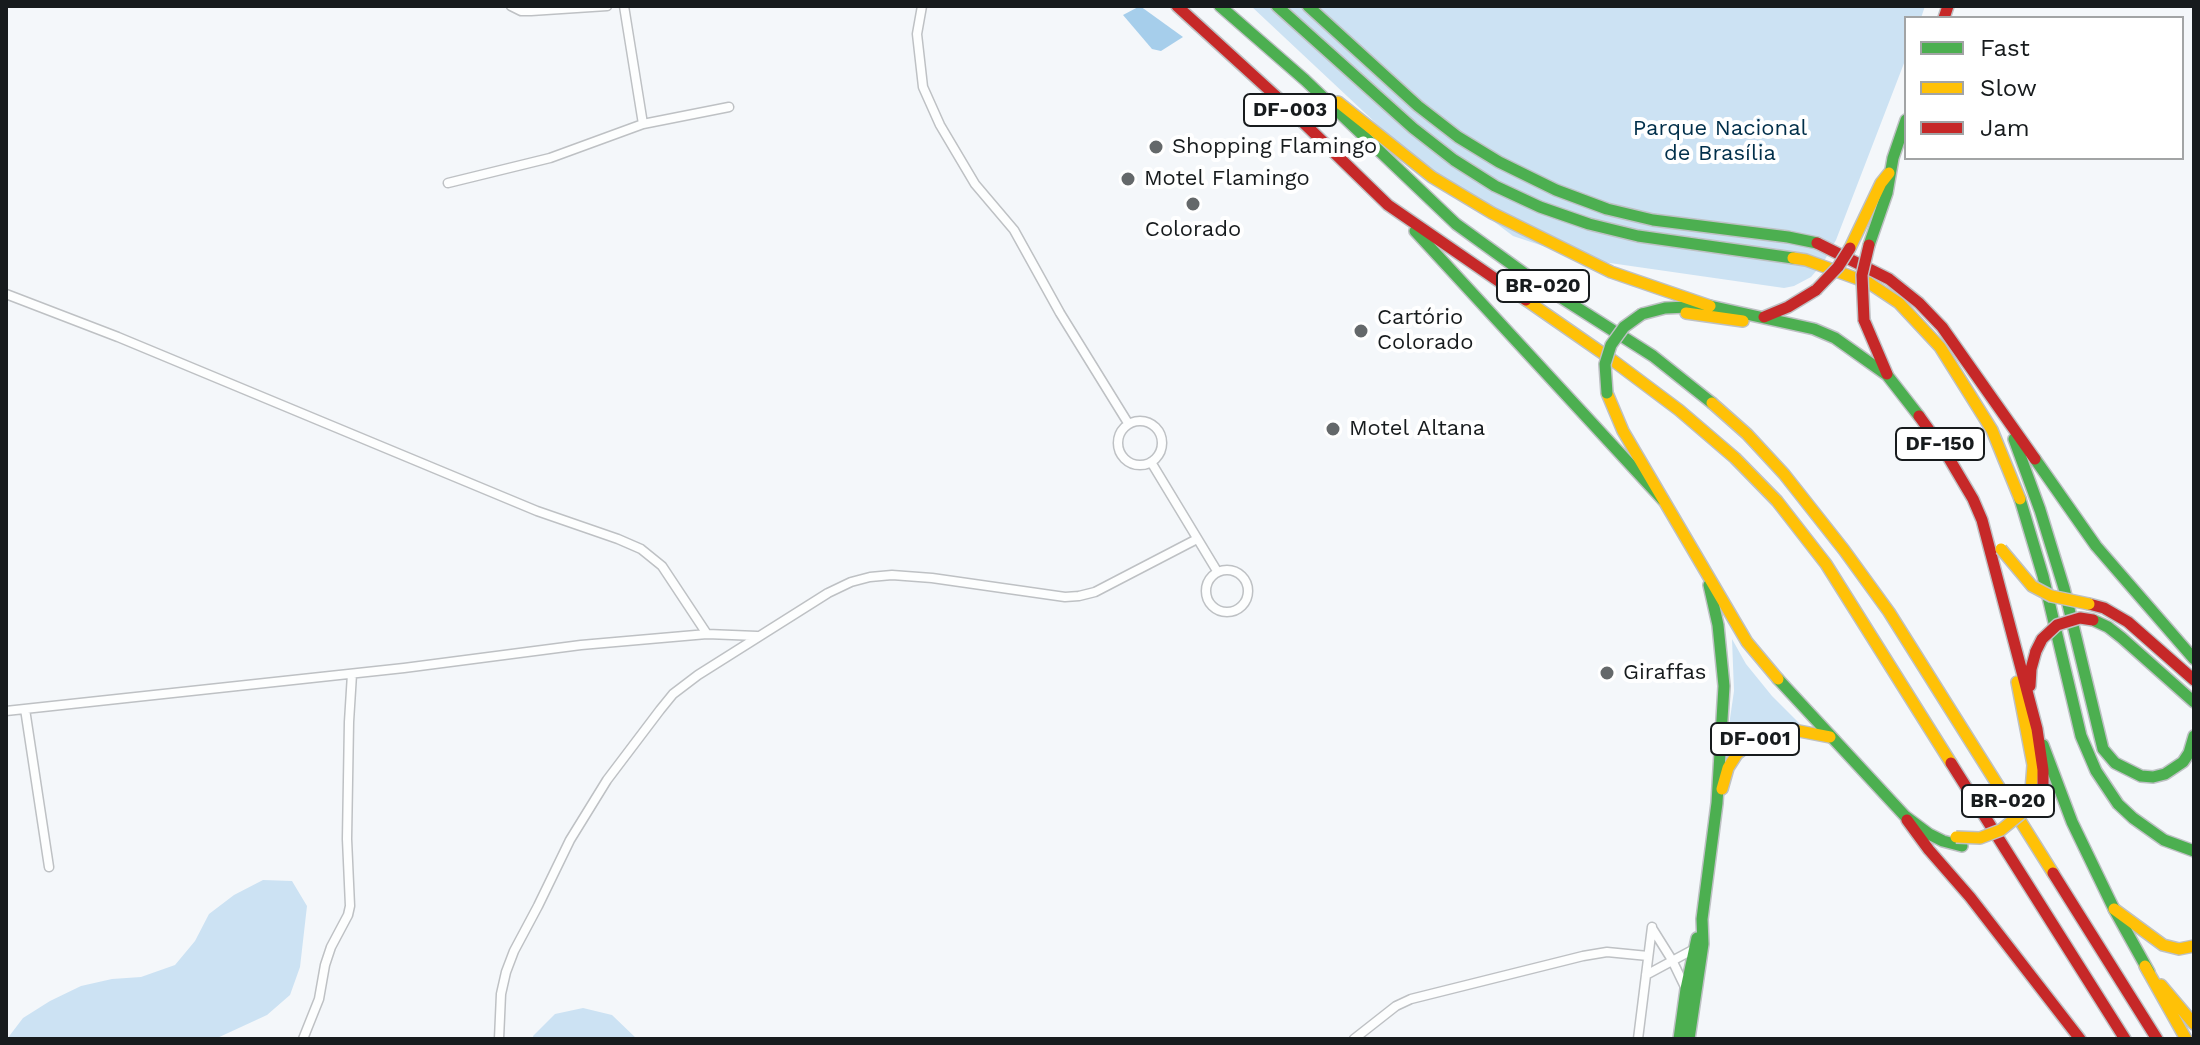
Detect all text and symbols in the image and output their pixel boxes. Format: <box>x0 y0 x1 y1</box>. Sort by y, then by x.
legend <box>1904 16 2184 160</box>
text: Fast <box>1980 34 2030 62</box>
text: Slow <box>1980 74 2037 102</box>
road number: DF-003 <box>1244 94 1336 126</box>
text: Jam <box>1980 114 2030 142</box>
park label: Parque Nacional de Brasília <box>1633 116 1807 168</box>
place label: Shopping Flamingo <box>1172 134 1377 160</box>
marker: Shopping Flamingo <box>1147 138 1165 156</box>
place label: Motel Flamingo <box>1144 166 1310 192</box>
marker: Motel Flamingo <box>1119 170 1137 188</box>
marker: Colorado <box>1184 195 1202 213</box>
place label: Colorado <box>1145 217 1241 243</box>
road number: BR-020 <box>1497 270 1589 302</box>
place label: Cartório Colorado <box>1377 305 1473 356</box>
marker: Cartório Colorado <box>1352 322 1370 340</box>
place label: Motel Altana <box>1349 416 1485 442</box>
marker: Motel Altana <box>1324 420 1342 438</box>
road number: DF-150 <box>1896 428 1984 460</box>
place label: Giraffas <box>1623 660 1706 686</box>
marker: Giraffas <box>1598 664 1616 682</box>
road number: DF-001 <box>1711 723 1799 755</box>
road number: BR-020 <box>1962 785 2054 817</box>

